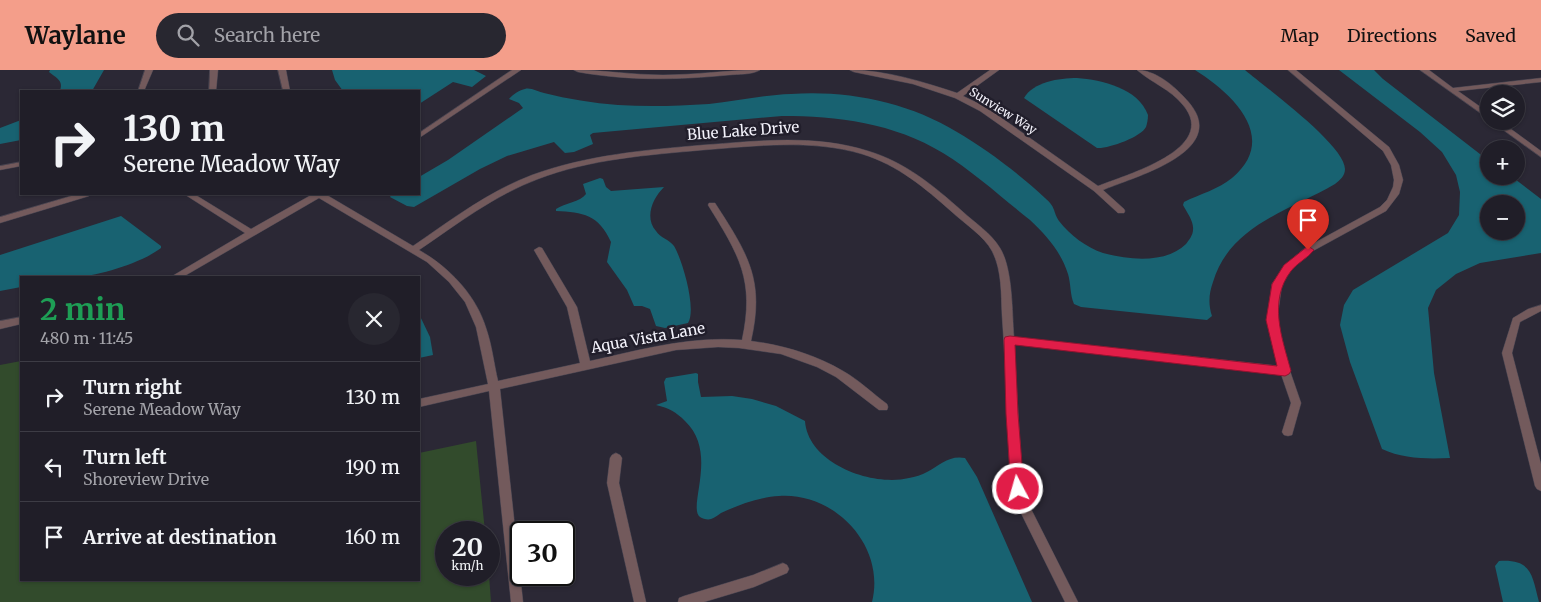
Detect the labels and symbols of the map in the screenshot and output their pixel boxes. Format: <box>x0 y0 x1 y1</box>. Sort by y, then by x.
street label: Sunview Way <box>967 84 1040 137</box>
street label: Blue Lake Drive <box>686 117 800 144</box>
pin <box>1287 199 1329 250</box>
street label: Aqua Vista Lane <box>588 318 707 357</box>
position arrow <box>991 462 1043 514</box>
speed limit sign: 30 <box>510 521 575 586</box>

